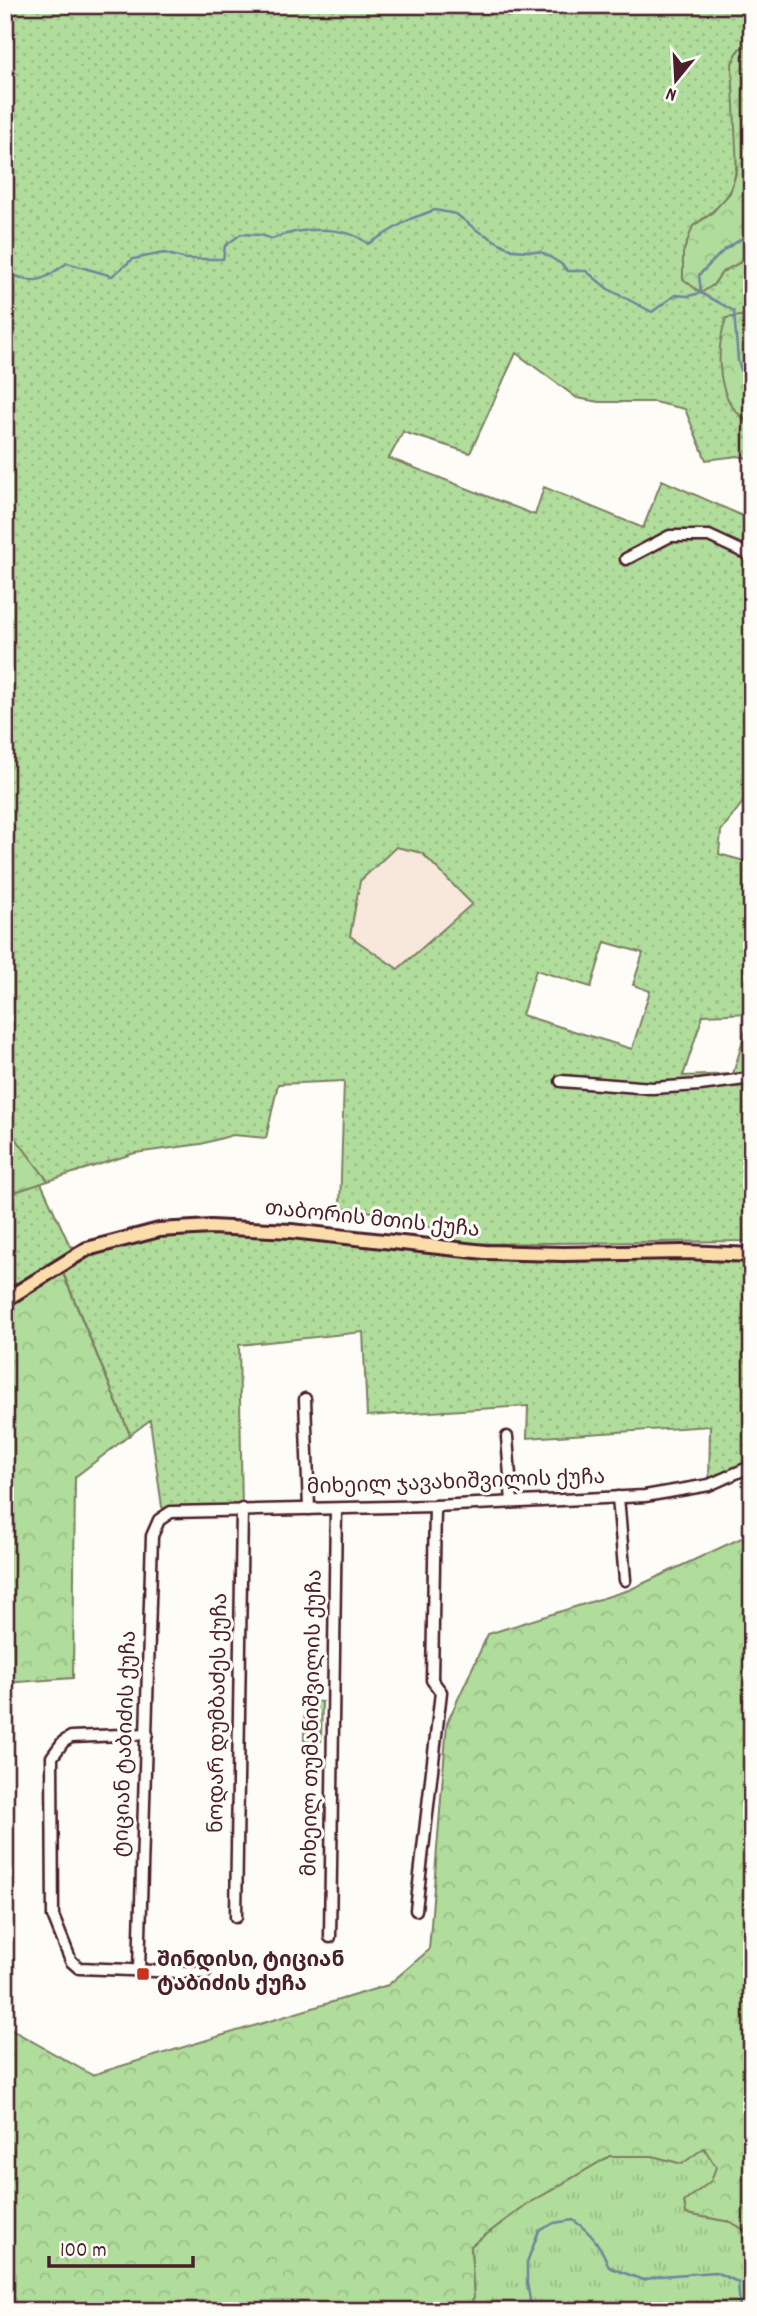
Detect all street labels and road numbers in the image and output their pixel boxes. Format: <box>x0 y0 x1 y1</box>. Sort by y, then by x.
street label: თაბორის მთის ქუჩა <box>263 1195 481 1247</box>
street label: მიხეილ ჯავახიშვილის ქუჩა <box>306 1464 606 1504</box>
street label: მიხეილ თუმანიშვილის ქუჩა <box>296 1569 332 1877</box>
street label: ნოდარ დუმბაძეს ქუჩა <box>203 1593 237 1833</box>
street label: ტიციან ტაბიძის ქუჩა <box>108 1630 146 1858</box>

